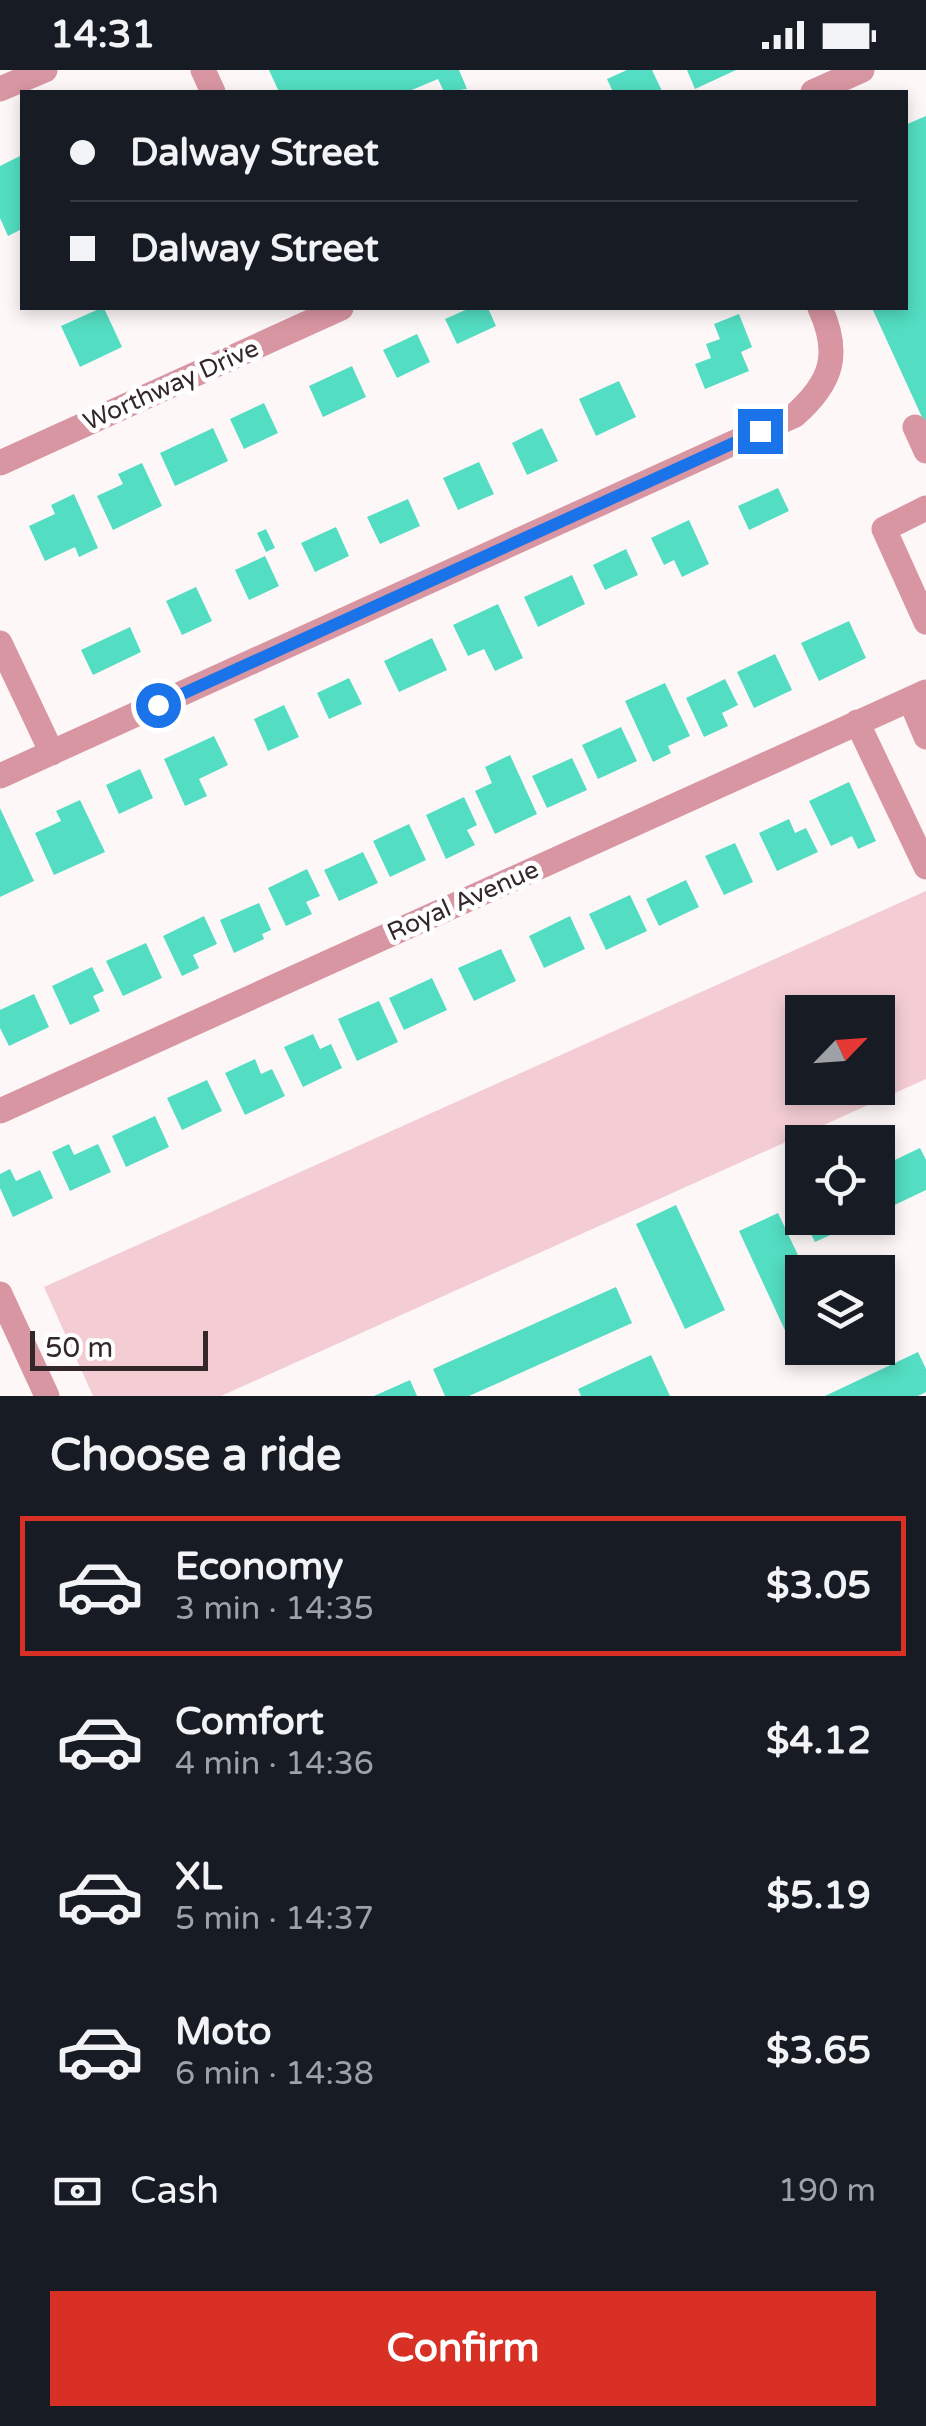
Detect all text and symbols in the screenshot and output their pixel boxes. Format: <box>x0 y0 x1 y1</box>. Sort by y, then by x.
text: 14:31 <box>50 12 155 58</box>
text: Dalway Street <box>130 130 379 176</box>
text: Dalway Street <box>130 226 379 272</box>
street label: Worthway Drive <box>79 333 263 437</box>
route end <box>738 409 783 454</box>
route start <box>136 683 181 728</box>
street label: Royal Avenue <box>383 854 543 948</box>
north arrow <box>785 995 895 1105</box>
map controls <box>785 995 895 1365</box>
button: locate <box>785 1125 895 1235</box>
button: layers <box>785 1255 895 1365</box>
scale bar <box>30 1326 208 1370</box>
text: 50 m <box>45 1331 113 1365</box>
text: Choose a ride <box>50 1429 341 1483</box>
icon: car <box>55 1541 145 1631</box>
text: Economy <box>175 1544 343 1590</box>
text: $3.05 <box>766 1563 871 1609</box>
text: 3 min · 14:35 <box>175 1590 374 1628</box>
icon: car <box>55 1696 145 1786</box>
text: Comfort <box>175 1699 324 1745</box>
text: $4.12 <box>766 1718 871 1764</box>
text: 4 min · 14:36 <box>175 1745 374 1783</box>
icon: car <box>55 1851 145 1941</box>
text: XL <box>175 1854 222 1900</box>
text: $5.19 <box>766 1873 871 1919</box>
text: 5 min · 14:37 <box>175 1900 374 1938</box>
icon: car <box>55 2006 145 2096</box>
text: Moto <box>175 2009 271 2055</box>
text: $3.65 <box>766 2028 871 2074</box>
text: 6 min · 14:38 <box>175 2055 374 2093</box>
icon: cash <box>50 2164 105 2219</box>
text: Cash <box>130 2168 219 2214</box>
text: 190 m <box>778 2172 876 2210</box>
button: Confirm <box>50 2291 876 2406</box>

